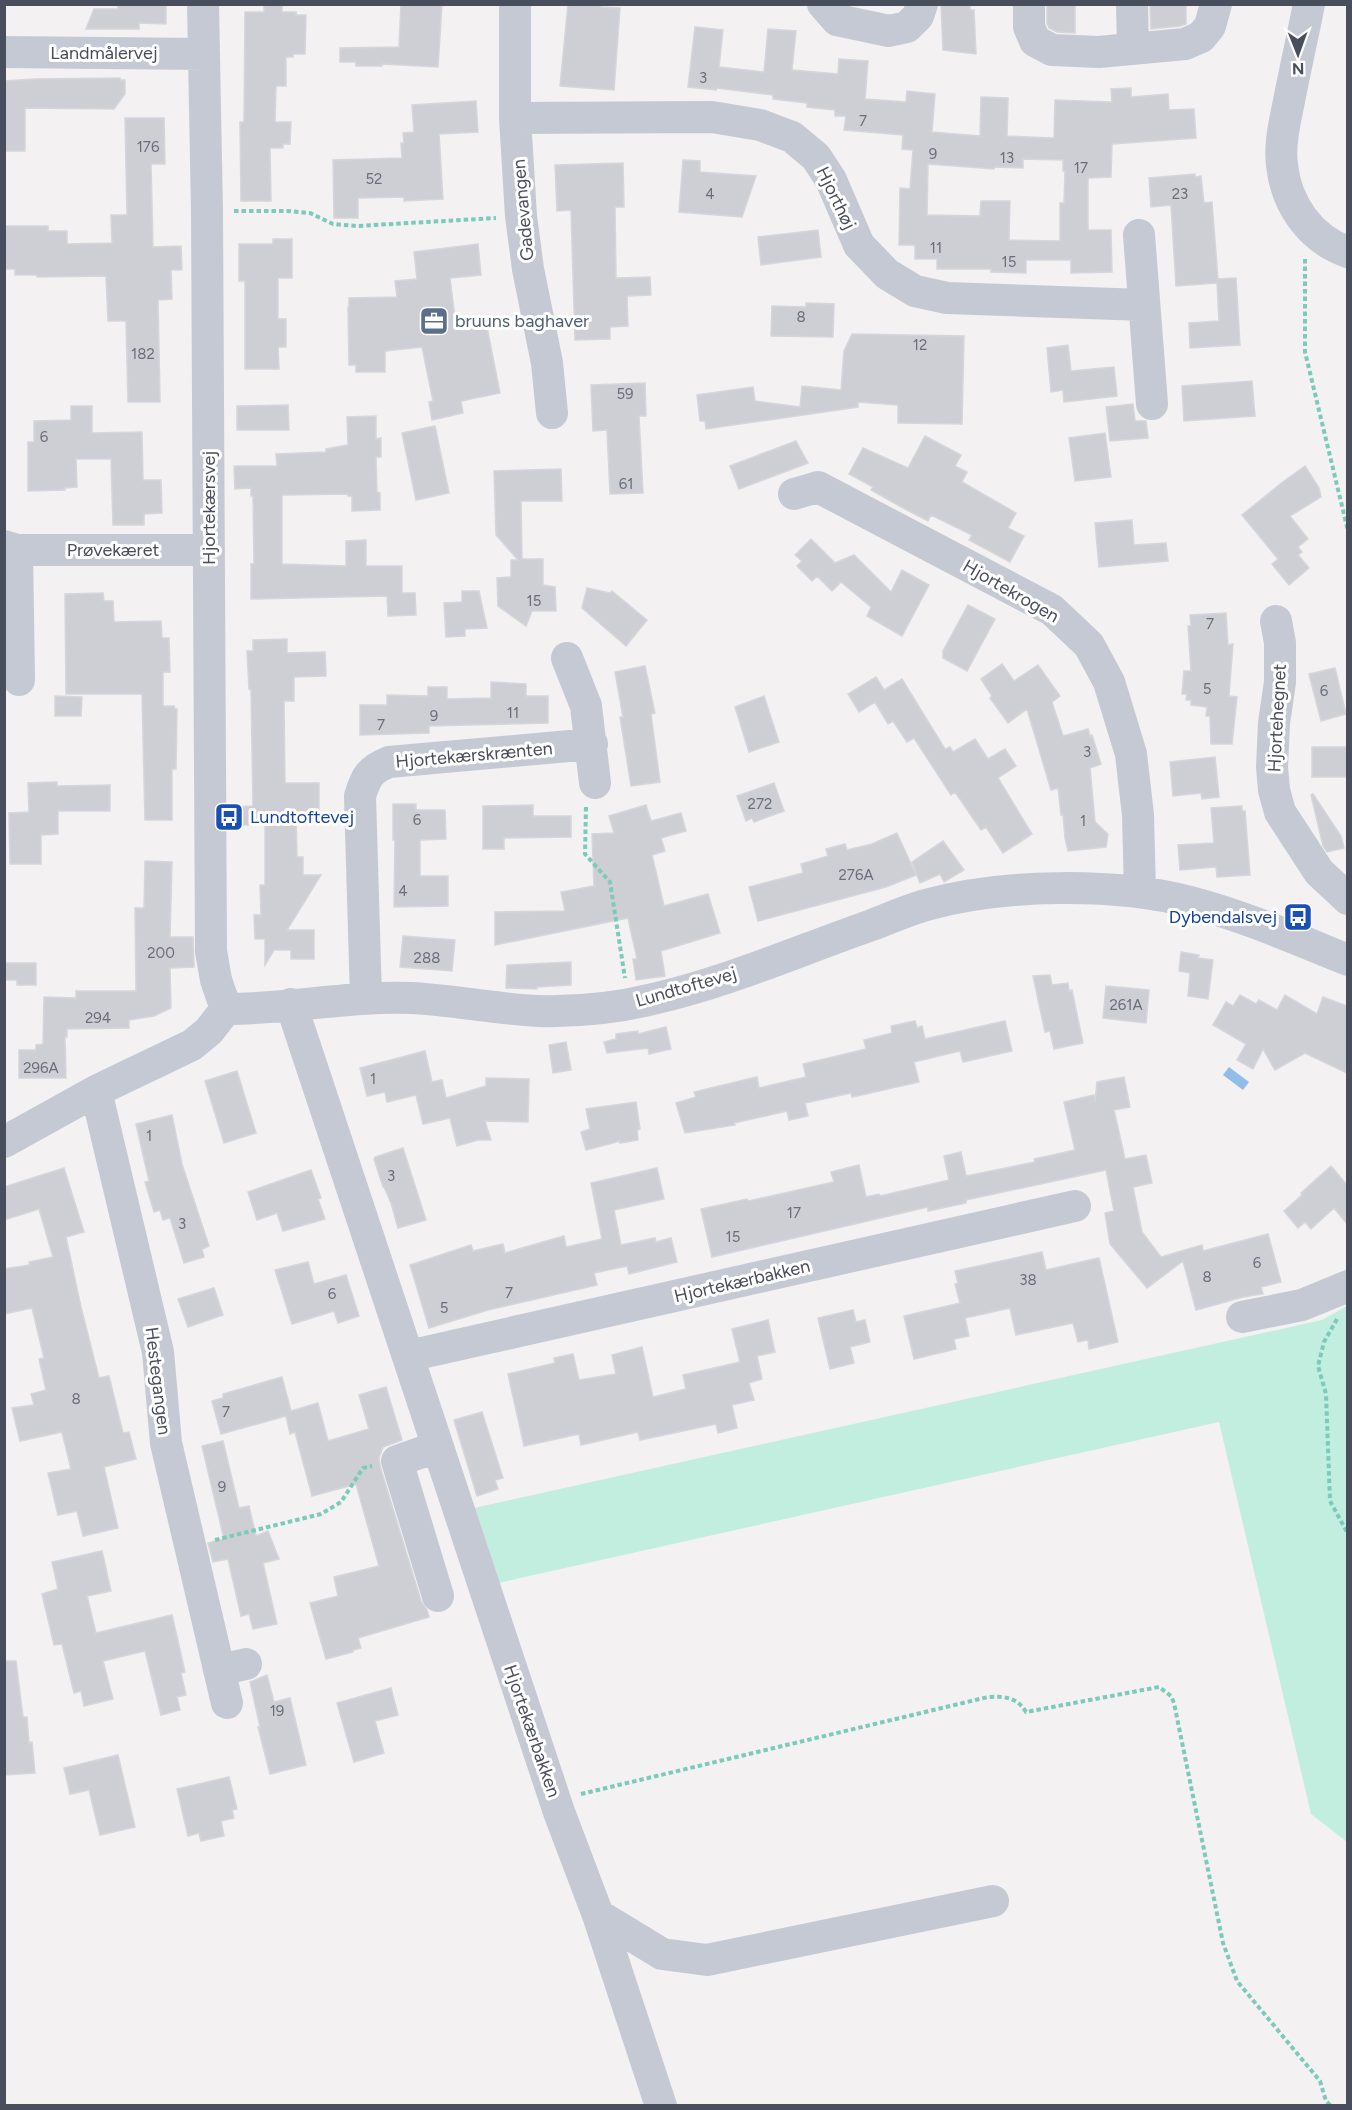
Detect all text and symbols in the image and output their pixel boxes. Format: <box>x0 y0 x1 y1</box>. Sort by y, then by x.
north arrow <box>1268 24 1328 84</box>
street label: Landmålervej <box>50 42 158 64</box>
text: N <box>1292 59 1305 78</box>
house number: 3 <box>699 69 707 87</box>
house number: 7 <box>859 112 867 130</box>
house number: 176 <box>137 138 160 156</box>
house number: 9 <box>929 145 937 163</box>
house number: 13 <box>1000 149 1014 167</box>
street label: Gadevangen <box>508 158 538 262</box>
house number: 17 <box>1074 159 1088 177</box>
street label: Hjorthøj <box>811 163 861 233</box>
house number: 52 <box>365 170 383 188</box>
house number: 4 <box>705 185 715 203</box>
house number: 23 <box>1172 185 1188 203</box>
house number: 11 <box>930 239 942 257</box>
house number: 15 <box>1002 253 1016 271</box>
office icon: bruuns baghaver <box>418 305 450 337</box>
house number: 8 <box>796 308 806 326</box>
place label: bruuns baghaver <box>455 310 589 332</box>
house number: 12 <box>913 336 927 354</box>
house number: 182 <box>131 345 155 363</box>
house number: 59 <box>616 385 634 403</box>
house number: 6 <box>40 428 49 446</box>
street label: Hjortekærsvej <box>198 451 220 565</box>
house number: 61 <box>619 475 633 493</box>
street label: Prøvekæret <box>67 539 160 561</box>
street label: Hjortekrogen <box>959 555 1063 627</box>
house number: 15 <box>527 592 541 610</box>
house number: 7 <box>1206 615 1214 633</box>
street label: Hjortehegnet <box>1263 663 1291 773</box>
house number: 5 <box>1203 680 1211 698</box>
house number: 6 <box>1320 682 1329 700</box>
house number: 11 <box>507 704 519 722</box>
house number: 9 <box>430 707 438 725</box>
house number: 7 <box>377 716 385 734</box>
street label: Hjortekærskrænten <box>395 737 553 773</box>
house number: 3 <box>1083 743 1091 761</box>
house number: 272 <box>748 795 772 813</box>
bus stop icon: Lundtoftevej <box>213 801 245 833</box>
place label: Lundtoftevej <box>250 806 354 828</box>
house number: 6 <box>413 811 422 829</box>
house number: 1 <box>1080 812 1086 830</box>
house number: 276A <box>838 866 874 884</box>
house number: 4 <box>398 882 408 900</box>
bus stop icon: Dybendalsvej <box>1282 901 1314 933</box>
place label: Dybendalsvej <box>1169 906 1277 928</box>
house number: 200 <box>147 944 175 962</box>
house number: 288 <box>414 949 440 967</box>
street label: Lundtoftevej <box>633 962 739 1012</box>
house number: 261A <box>1109 996 1143 1014</box>
house number: 294 <box>85 1009 111 1027</box>
house number: 296A <box>23 1059 59 1077</box>
house number: 1 <box>370 1070 376 1088</box>
house number: 1 <box>146 1127 152 1145</box>
house number: 3 <box>387 1167 395 1185</box>
house number: 17 <box>787 1204 801 1222</box>
house number: 3 <box>178 1215 186 1233</box>
house number: 15 <box>726 1228 740 1246</box>
house number: 6 <box>1253 1254 1262 1272</box>
street label: Hjortekærbakken <box>672 1255 812 1307</box>
house number: 8 <box>1202 1268 1212 1286</box>
house number: 38 <box>1019 1271 1037 1289</box>
house number: 7 <box>505 1284 513 1302</box>
house number: 6 <box>328 1285 337 1303</box>
house number: 5 <box>440 1299 448 1317</box>
street label: Hestegangen <box>140 1326 176 1436</box>
house number: 8 <box>71 1390 81 1408</box>
house number: 7 <box>222 1403 230 1421</box>
house number: 9 <box>218 1478 226 1496</box>
street label: Hjortekærbakken <box>499 1662 565 1800</box>
house number: 19 <box>270 1702 284 1720</box>

